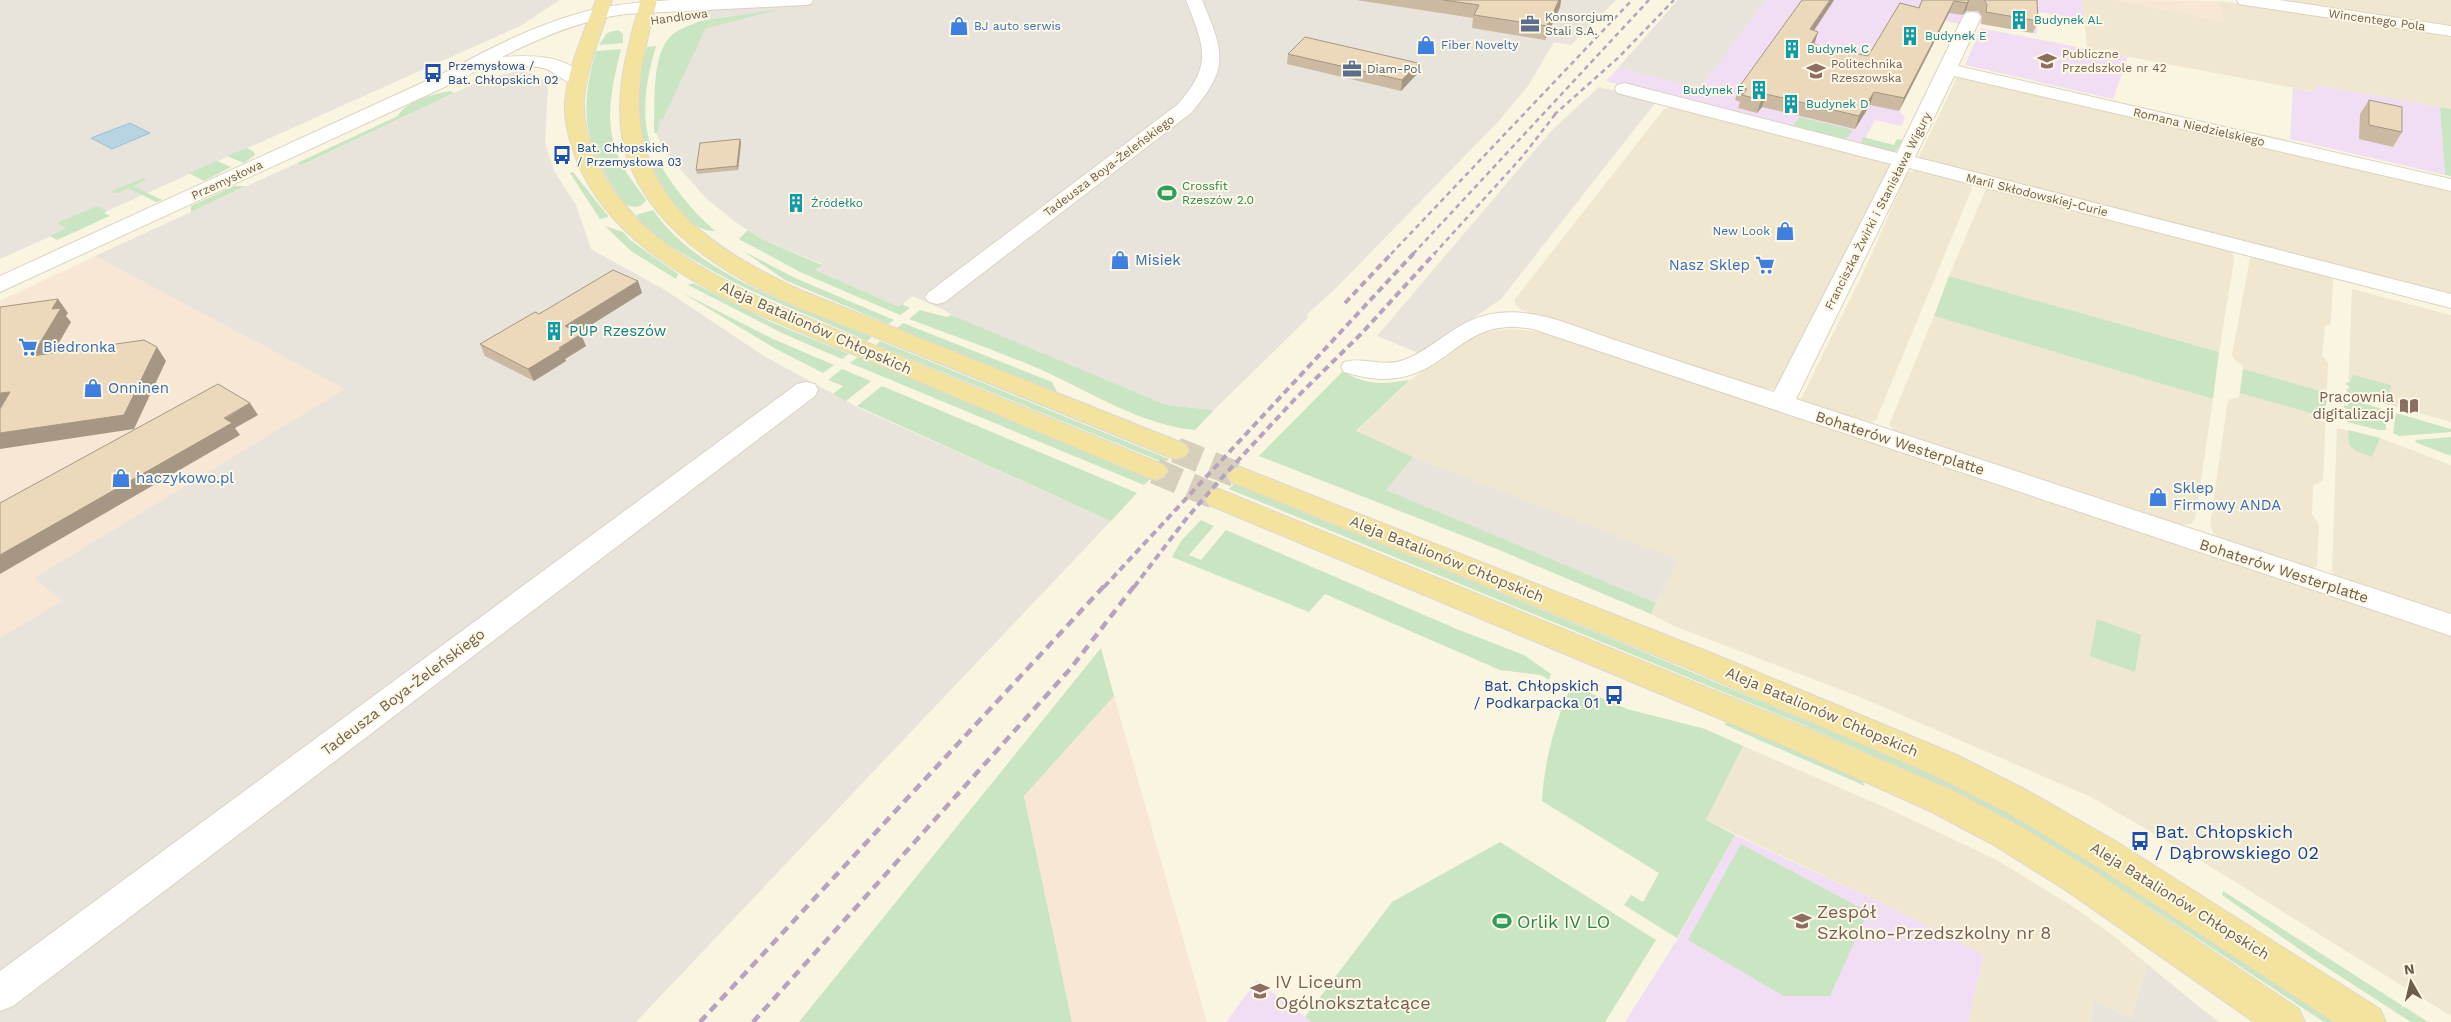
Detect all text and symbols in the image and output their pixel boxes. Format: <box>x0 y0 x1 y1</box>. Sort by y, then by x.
street label: Handlowa <box>649 6 709 28</box>
street label: Wincentego Pola <box>2328 6 2427 34</box>
building icon: Budynek AL <box>2008 9 2030 31</box>
place label: Konsorcjum Stali S.A. <box>1545 10 1614 38</box>
office icon: Konsorcjum Stali S.A. <box>1519 13 1541 35</box>
place label: Budynek AL <box>2034 13 2103 27</box>
shop icon: BJ auto serwis <box>948 15 970 37</box>
place label: BJ auto serwis <box>974 19 1061 33</box>
building icon: Budynek E <box>1899 25 1921 47</box>
place label: Budynek E <box>1925 29 1987 43</box>
shop icon: Fiber Novelty <box>1415 34 1437 56</box>
place label: Fiber Novelty <box>1441 38 1519 52</box>
building icon: Budynek C <box>1781 38 1803 60</box>
place label: Budynek C <box>1807 42 1869 56</box>
place label: Publiczne Przedszkole nr 42 <box>2062 47 2167 75</box>
school or university icon: Publiczne Przedszkole nr 42 <box>2036 50 2058 72</box>
place label: Politechnika Rzeszowska <box>1831 57 1903 85</box>
office icon: Diam-Pol <box>1341 58 1363 80</box>
place label: Przemysłowa / Bat. Chłopskich 02 <box>448 59 559 87</box>
school or university icon: Politechnika Rzeszowska <box>1805 60 1827 82</box>
bus stop icon: Przemysłowa / Bat. Chłopskich 02 <box>422 62 444 84</box>
place label: Diam-Pol <box>1367 62 1422 76</box>
building icon: Budynek F <box>1748 79 1770 101</box>
place label: Budynek F <box>1683 83 1744 97</box>
building icon: Budynek D <box>1780 93 1802 115</box>
place label: Budynek D <box>1806 97 1869 111</box>
street label: Romana Niedzielskiego <box>2132 105 2266 149</box>
street label: Franciszka Żwirki i Stanisława Wigury <box>1822 109 1935 312</box>
street label: Tadeusza Boya-Żeleńskiego <box>1041 112 1177 220</box>
place label: Bat. Chłopskich / Przemysłowa 03 <box>577 141 682 169</box>
bus stop icon: Bat. Chłopskich / Przemysłowa 03 <box>551 144 573 166</box>
street label: Przemysłowa <box>189 157 265 203</box>
street label: Marii Skłodowskiej-Curie <box>1965 171 2110 219</box>
place label: Crossfit Rzeszów 2.0 <box>1182 179 1254 207</box>
sports icon: Crossfit Rzeszów 2.0 <box>1156 182 1178 204</box>
building icon: Źródełko <box>785 192 807 214</box>
place label: Źródełko <box>811 196 863 210</box>
shop icon: New Look <box>1774 220 1796 242</box>
place label: New Look <box>1712 224 1770 238</box>
shop icon: Misiek <box>1109 249 1131 271</box>
place label: Misiek <box>1135 251 1181 269</box>
supermarket icon: Nasz Sklep <box>1754 254 1776 276</box>
place label: Nasz Sklep <box>1669 256 1750 274</box>
street label: Aleja Batalionów Chłopskich <box>717 278 915 378</box>
building icon: PUP Rzeszów <box>543 320 565 342</box>
place label: PUP Rzeszów <box>569 322 667 340</box>
supermarket icon: Biedronka <box>17 336 39 358</box>
place label: Biedronka <box>43 338 116 356</box>
shop icon: Onninen <box>82 377 104 399</box>
place label: Onninen <box>108 379 169 397</box>
place label: Pracownia digitalizacji <box>2312 388 2395 423</box>
library icon: Pracownia digitalizacji <box>2398 395 2420 417</box>
street label: Bohaterów Westerplatte <box>1813 407 1987 479</box>
shop icon: haczykowo.pl <box>110 467 132 489</box>
place label: haczykowo.pl <box>136 469 234 487</box>
place label: Sklep Firmowy ANDA <box>2173 479 2281 514</box>
shop icon: Sklep Firmowy ANDA <box>2147 486 2169 508</box>
street label: Aleja Batalionów Chłopskich <box>1347 512 1547 606</box>
street label: Bohaterów Westerplatte <box>2197 535 2371 607</box>
street label: Tadeusza Boya-Żeleńskiego <box>318 625 488 759</box>
street label: Aleja Batalionów Chłopskich <box>1723 663 1921 761</box>
place label: Bat. Chłopskich / Podkarpacka 01 <box>1474 677 1599 712</box>
bus stop icon: Bat. Chłopskich / Podkarpacka 01 <box>1603 684 1625 706</box>
place label: Bat. Chłopskich / Dąbrowskiego 02 <box>2155 821 2319 863</box>
bus stop icon: Bat. Chłopskich / Dąbrowskiego 02 <box>2129 830 2151 852</box>
street label: Aleja Batalionów Chłopskich <box>2087 838 2273 964</box>
place label: Zespół Szkolno-Przedszkolny nr 8 <box>1817 901 2051 943</box>
sports icon: Orlik IV LO <box>1491 910 1513 932</box>
school or university icon: Zespół Szkolno-Przedszkolny nr 8 <box>1791 910 1813 932</box>
place label: Orlik IV LO <box>1517 911 1610 932</box>
north arrow <box>2386 957 2436 1007</box>
text: N <box>2403 960 2415 978</box>
place label: IV Liceum Ogólnokształcące <box>1275 971 1431 1013</box>
school or university icon: IV Liceum Ogólnokształcące <box>1249 980 1271 1002</box>

